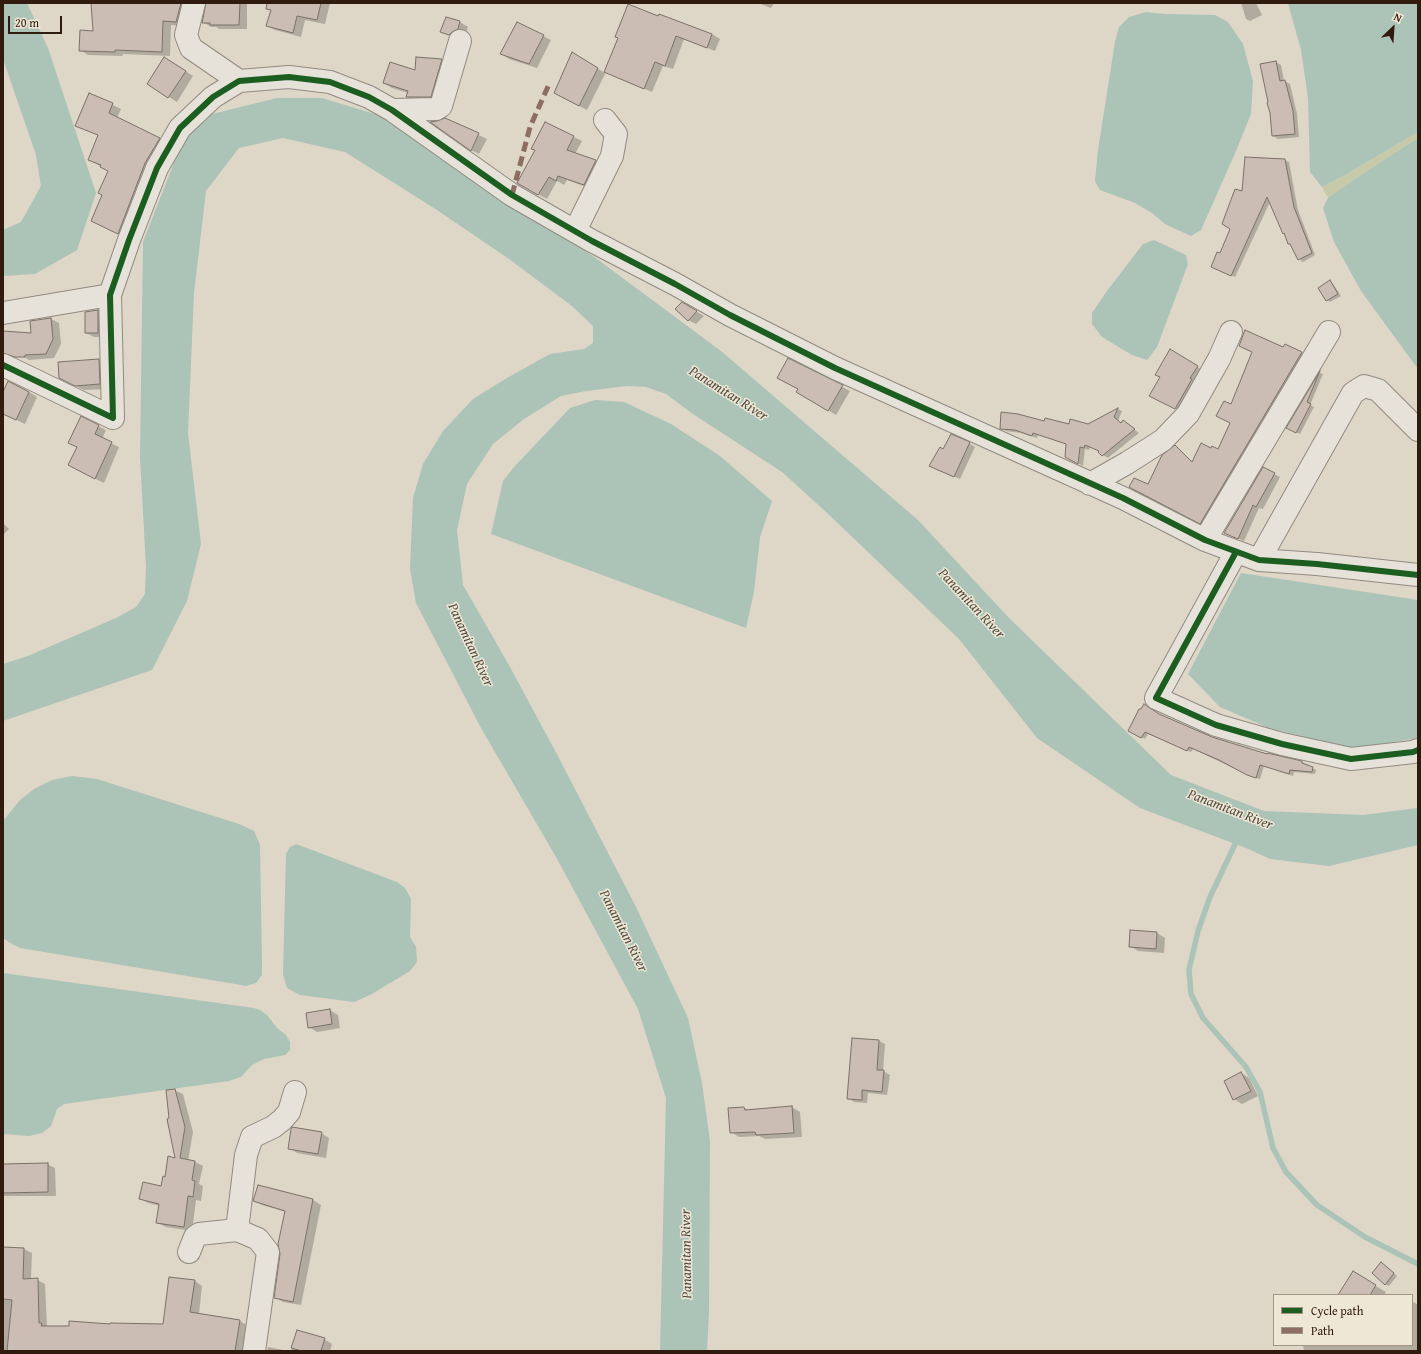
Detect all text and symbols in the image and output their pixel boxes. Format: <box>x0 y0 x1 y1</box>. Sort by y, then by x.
scale bar <box>10 8 64 34</box>
north arrow <box>1373 8 1413 48</box>
text: N <box>1391 8 1405 26</box>
text: 20 m <box>15 14 39 31</box>
water label: Panamitan River <box>686 363 770 425</box>
water label: Panamitan River <box>934 565 1008 643</box>
water label: Panamitan River <box>443 601 497 689</box>
water label: Panamitan River <box>1185 786 1275 834</box>
water label: Panamitan River <box>595 887 651 975</box>
water label: Panamitan River <box>678 1209 696 1299</box>
legend <box>1273 1294 1413 1346</box>
text: Cycle path <box>1311 1302 1363 1319</box>
text: Path <box>1311 1322 1334 1339</box>

